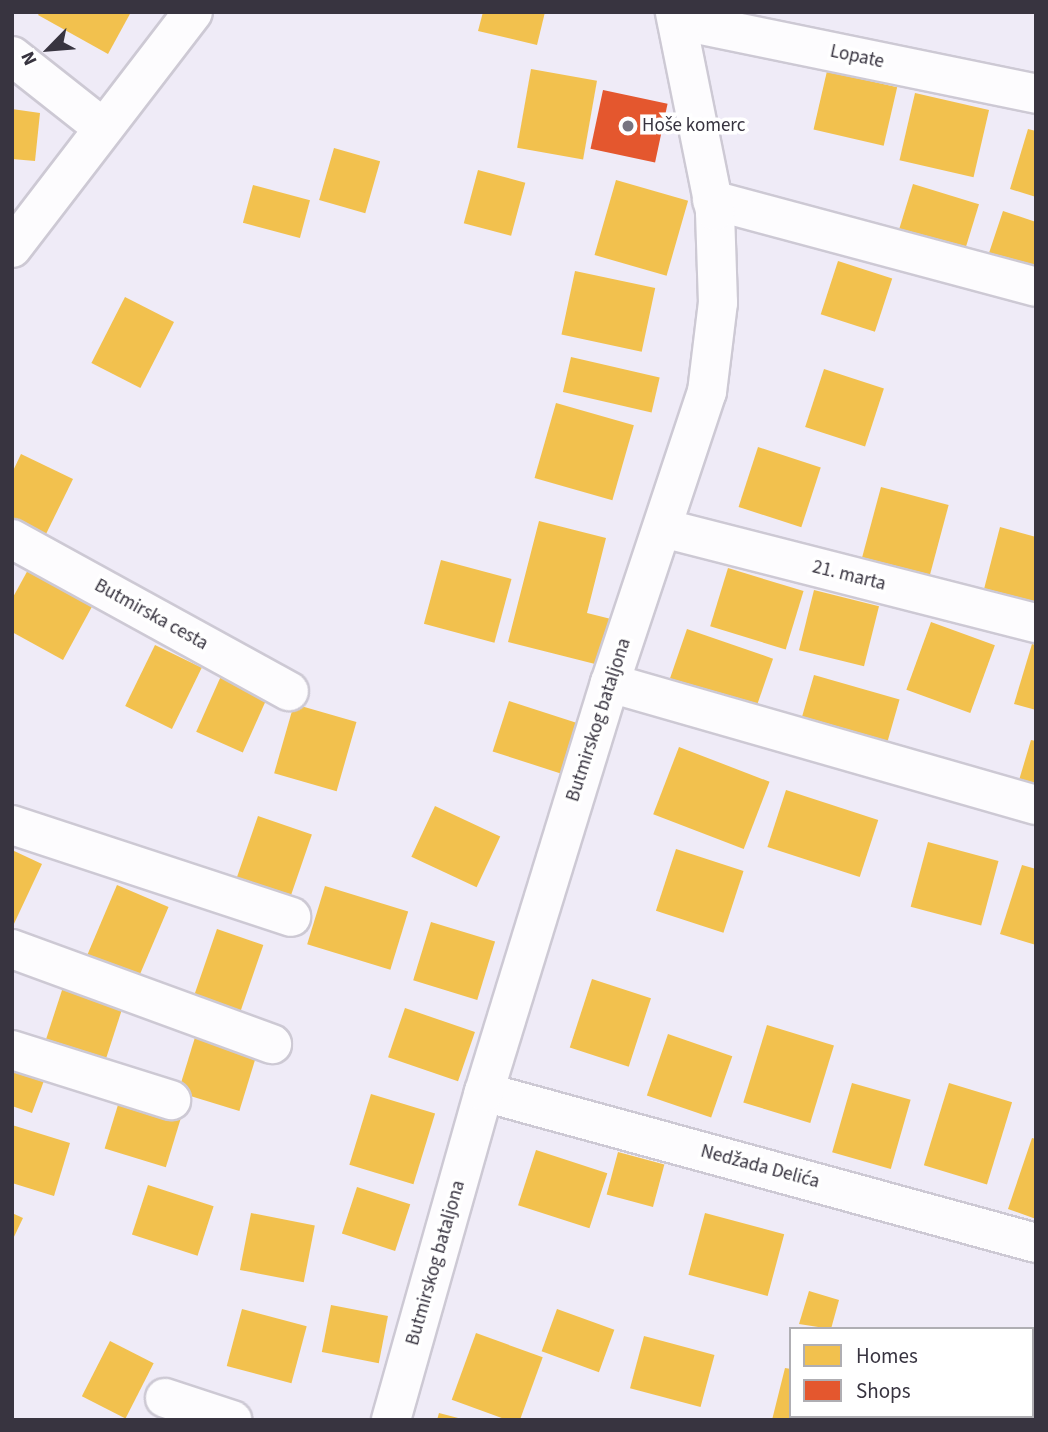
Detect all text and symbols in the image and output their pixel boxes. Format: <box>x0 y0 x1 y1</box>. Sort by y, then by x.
north arrow <box>14 14 84 84</box>
street label: Lopate <box>828 40 886 74</box>
text: N <box>15 47 44 70</box>
place label: Hoše komerc <box>642 115 745 137</box>
marker: Hoše komerc <box>620 118 636 134</box>
street label: 21. marta <box>810 556 888 596</box>
street label: Butmirska cesta <box>90 574 212 656</box>
street label: Butmirskog bataljona <box>562 635 636 805</box>
street label: Nedžada Delića <box>698 1140 822 1194</box>
street label: Butmirskog bataljona <box>402 1178 470 1348</box>
legend <box>789 1327 1034 1418</box>
text: Homes <box>856 1341 918 1371</box>
text: Shops <box>856 1376 910 1406</box>

